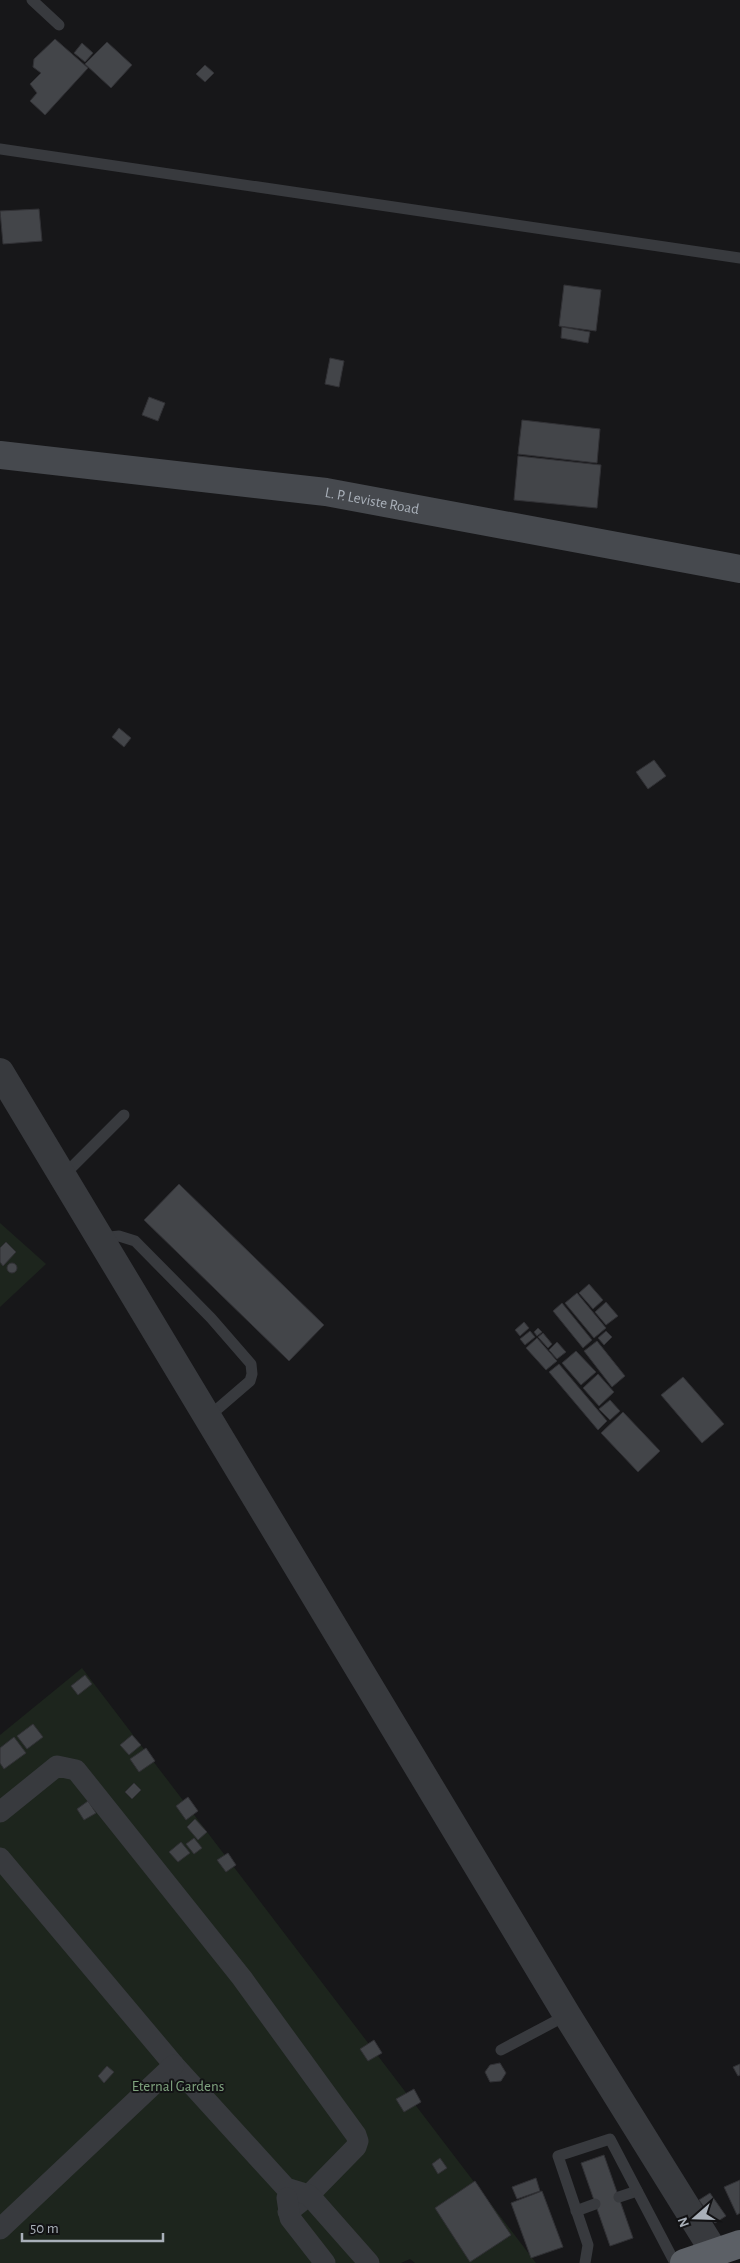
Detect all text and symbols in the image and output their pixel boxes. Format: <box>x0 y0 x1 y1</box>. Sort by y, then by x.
street label: L. P. Leviste Road <box>324 484 421 517</box>
park label: Eternal Gardens <box>132 2079 224 2094</box>
north arrow <box>670 2193 720 2243</box>
scale bar <box>22 2210 164 2242</box>
text: N <box>675 2215 692 2229</box>
text: 50 m <box>30 2221 59 2236</box>

